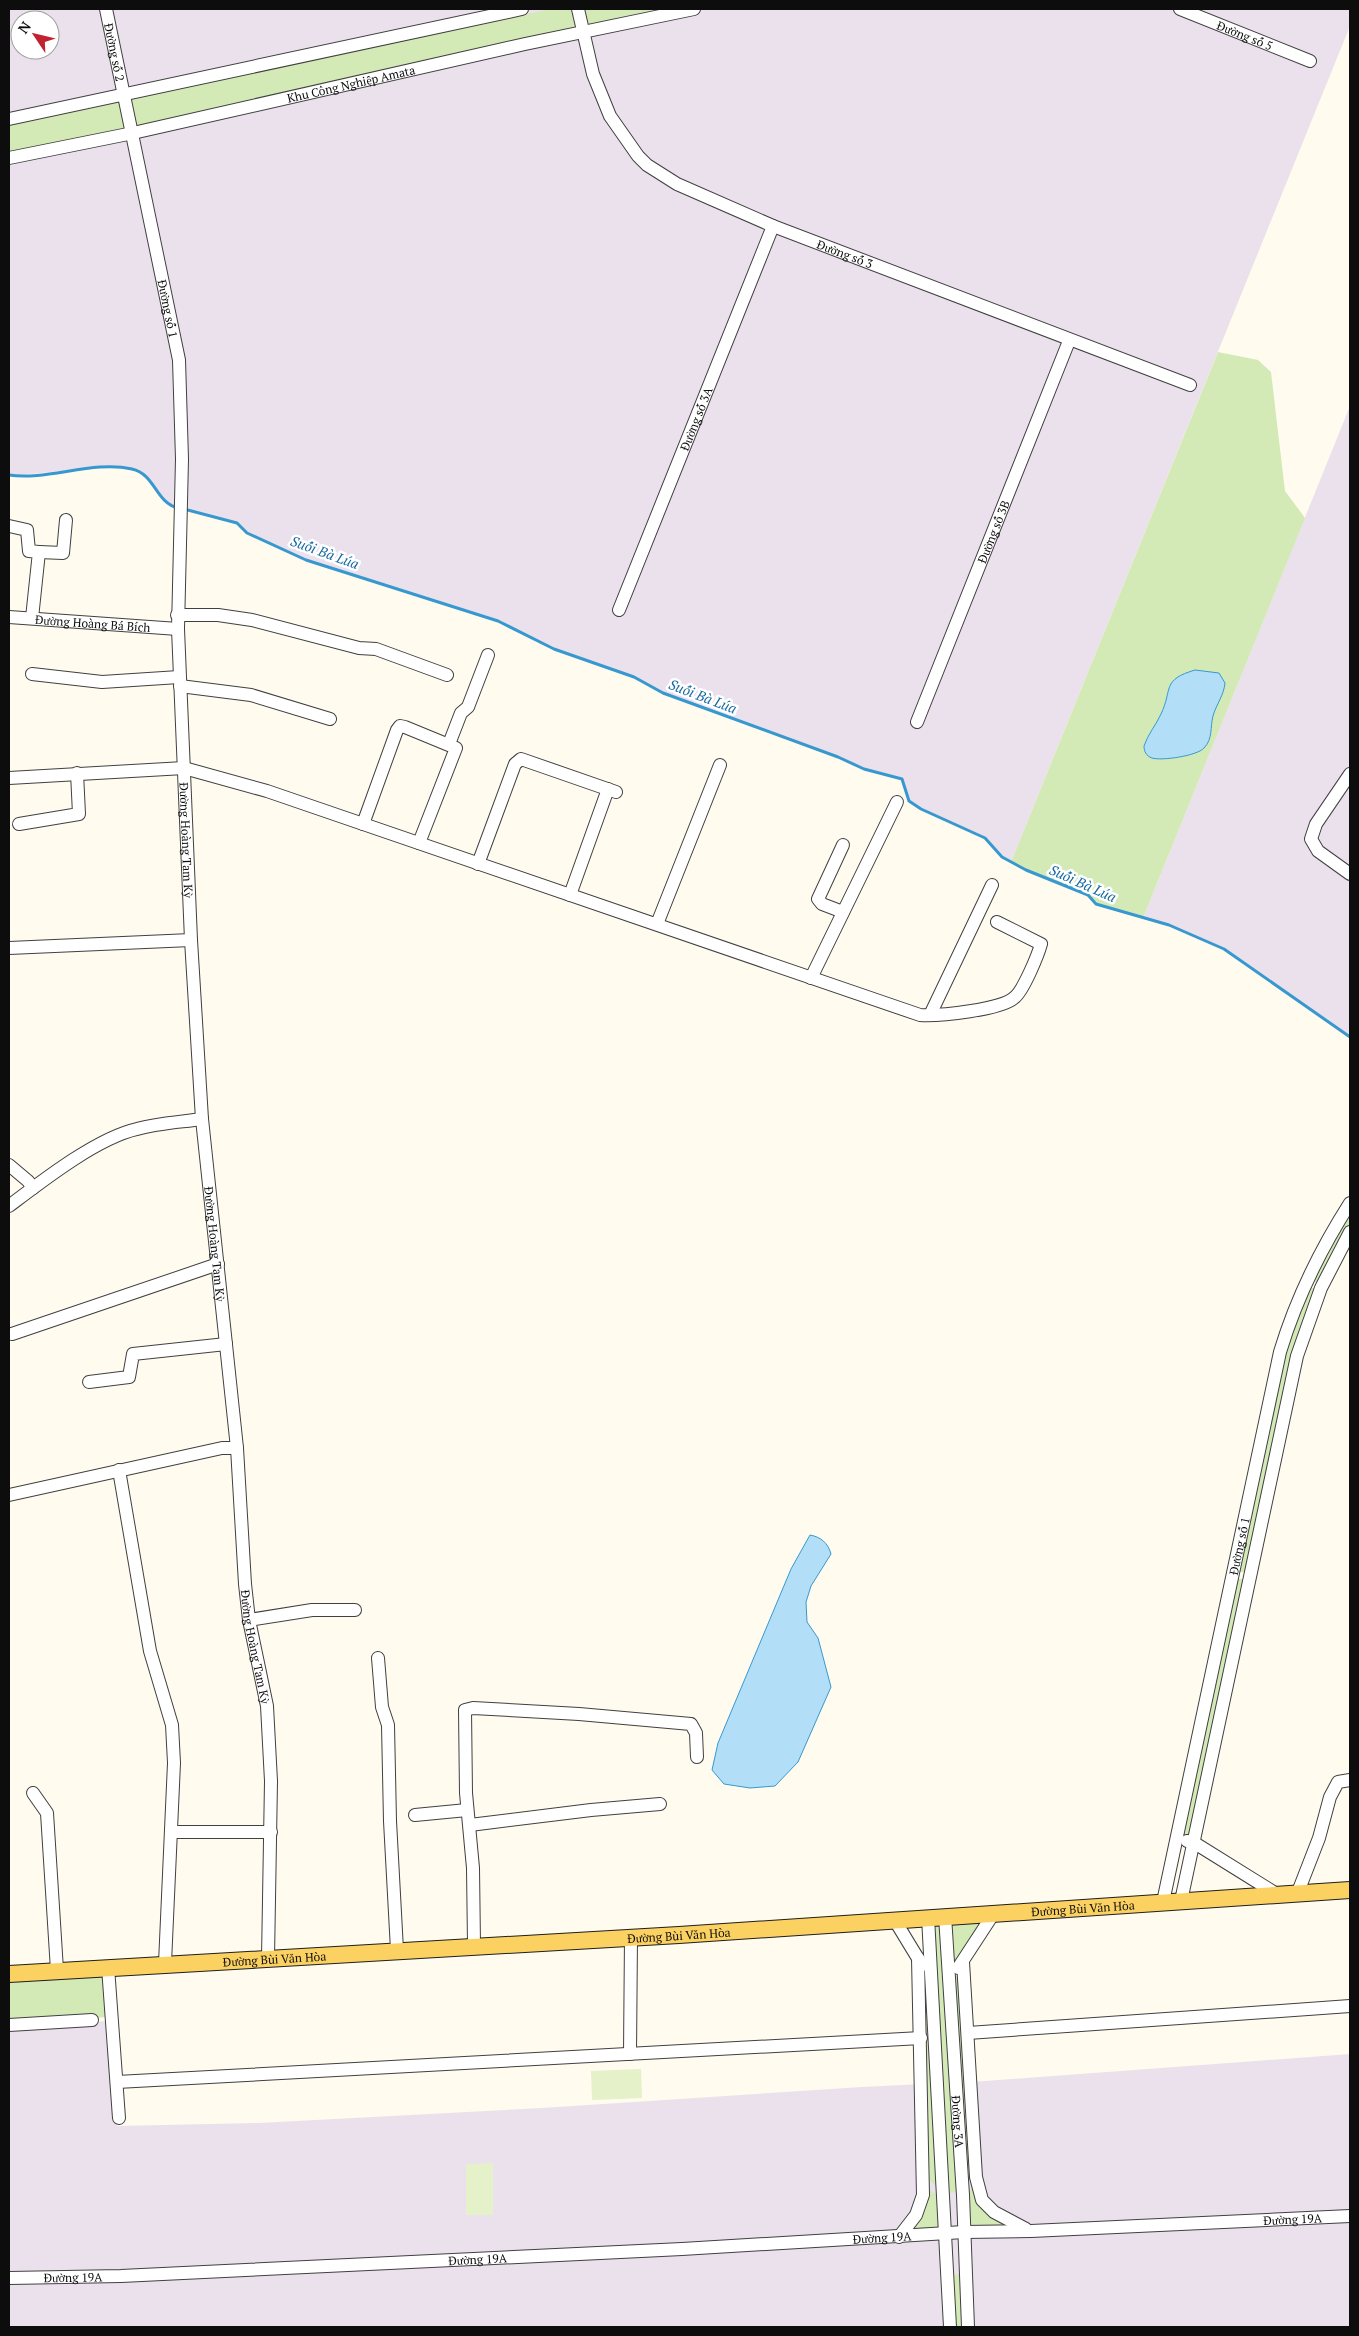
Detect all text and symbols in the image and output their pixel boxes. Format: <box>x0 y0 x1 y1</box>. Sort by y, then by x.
north arrow <box>10 10 60 60</box>
text: N <box>13 17 35 37</box>
street label: Đường số 5 <box>1215 17 1275 53</box>
street label: Đường số 2 <box>102 22 128 82</box>
street label: Khu Công Nghiệp Amata <box>285 62 416 105</box>
street label: Đường số 3 <box>815 236 875 271</box>
street label: Đường số 1 <box>155 278 182 339</box>
street label: Đường số 3A <box>676 384 715 453</box>
street label: Đường số 3B <box>974 498 1012 565</box>
water label: Suối Bà Lúa <box>288 531 362 573</box>
street label: Đường Hoàng Bá Bích <box>35 611 151 635</box>
water label: Suối Bà Lúa <box>666 674 740 718</box>
street label: Đường Hoàng Tam Kỳ <box>177 782 197 898</box>
water label: Suối Bà Lúa <box>1047 860 1119 906</box>
street label: Đường Hoàng Tam Kỳ <box>202 1186 229 1302</box>
street label: Đường số 1 <box>1225 1516 1252 1576</box>
street label: Đường Hoàng Tam Kỳ <box>238 1589 274 1705</box>
street label: Đường Bùi Văn Hòa <box>1031 1897 1135 1919</box>
street label: Đường Bùi Văn Hòa <box>627 1924 731 1946</box>
street label: Đường Bùi Văn Hòa <box>222 1948 327 1969</box>
street label: Đường 3A <box>949 2095 967 2149</box>
street label: Đường 19A <box>1263 2210 1323 2228</box>
street label: Đường 19A <box>852 2228 913 2246</box>
street label: Đường 19A <box>448 2250 508 2268</box>
street label: Đường 19A <box>43 2269 103 2285</box>

